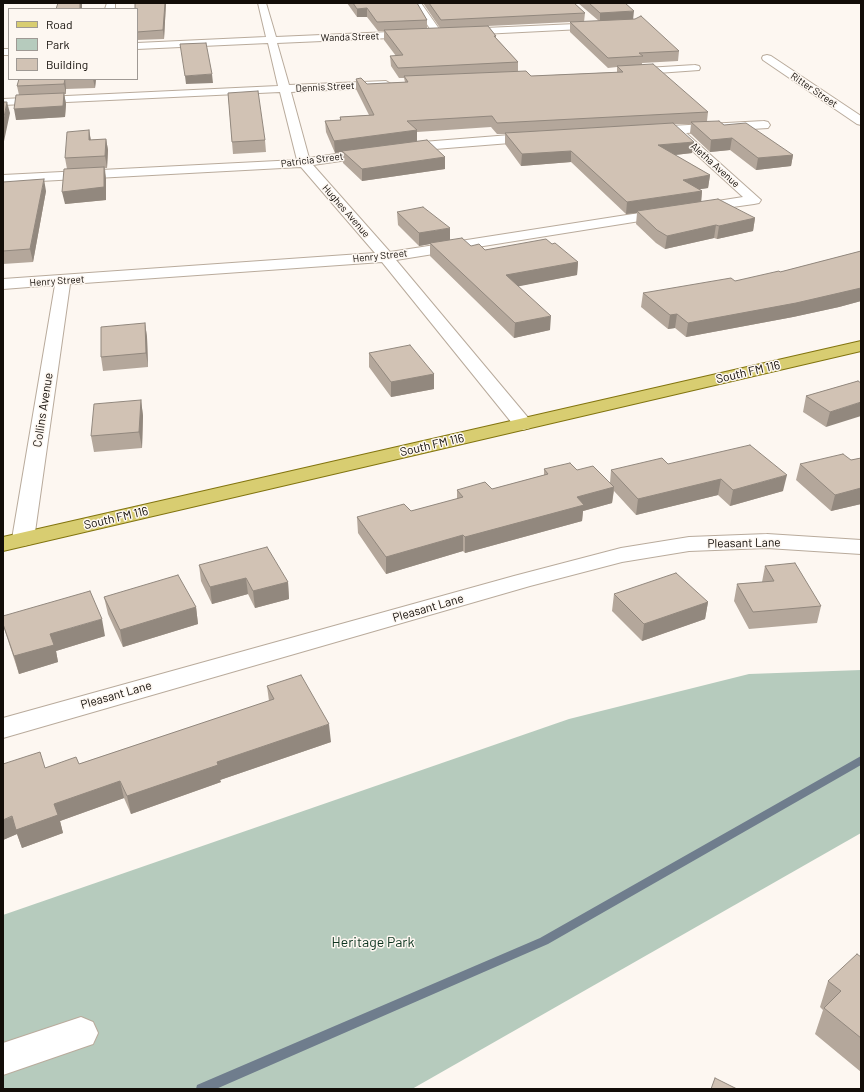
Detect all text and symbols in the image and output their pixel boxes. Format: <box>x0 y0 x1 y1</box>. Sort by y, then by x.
legend <box>8 8 138 80</box>
text: Road <box>46 17 73 31</box>
street label: Wanda Street <box>321 30 379 44</box>
text: Park <box>46 37 70 51</box>
text: Building <box>46 57 88 71</box>
street label: Ritter Street <box>788 70 840 110</box>
street label: Dennis Street <box>295 79 355 95</box>
street label: Aletha Avenue <box>688 140 742 190</box>
street label: Patricia Street <box>280 150 344 170</box>
street label: Hughes Avenue <box>320 182 372 240</box>
street label: Henry Street <box>352 247 408 265</box>
street label: Henry Street <box>29 273 85 289</box>
street label: South FM 116 <box>714 358 782 386</box>
street label: Collins Avenue <box>30 372 56 448</box>
street label: South FM 116 <box>398 431 466 459</box>
street label: South FM 116 <box>82 504 150 532</box>
street label: Pleasant Lane <box>707 535 781 551</box>
street label: Pleasant Lane <box>391 591 465 625</box>
street label: Pleasant Lane <box>79 678 153 712</box>
park label: Heritage Park <box>332 934 414 950</box>

